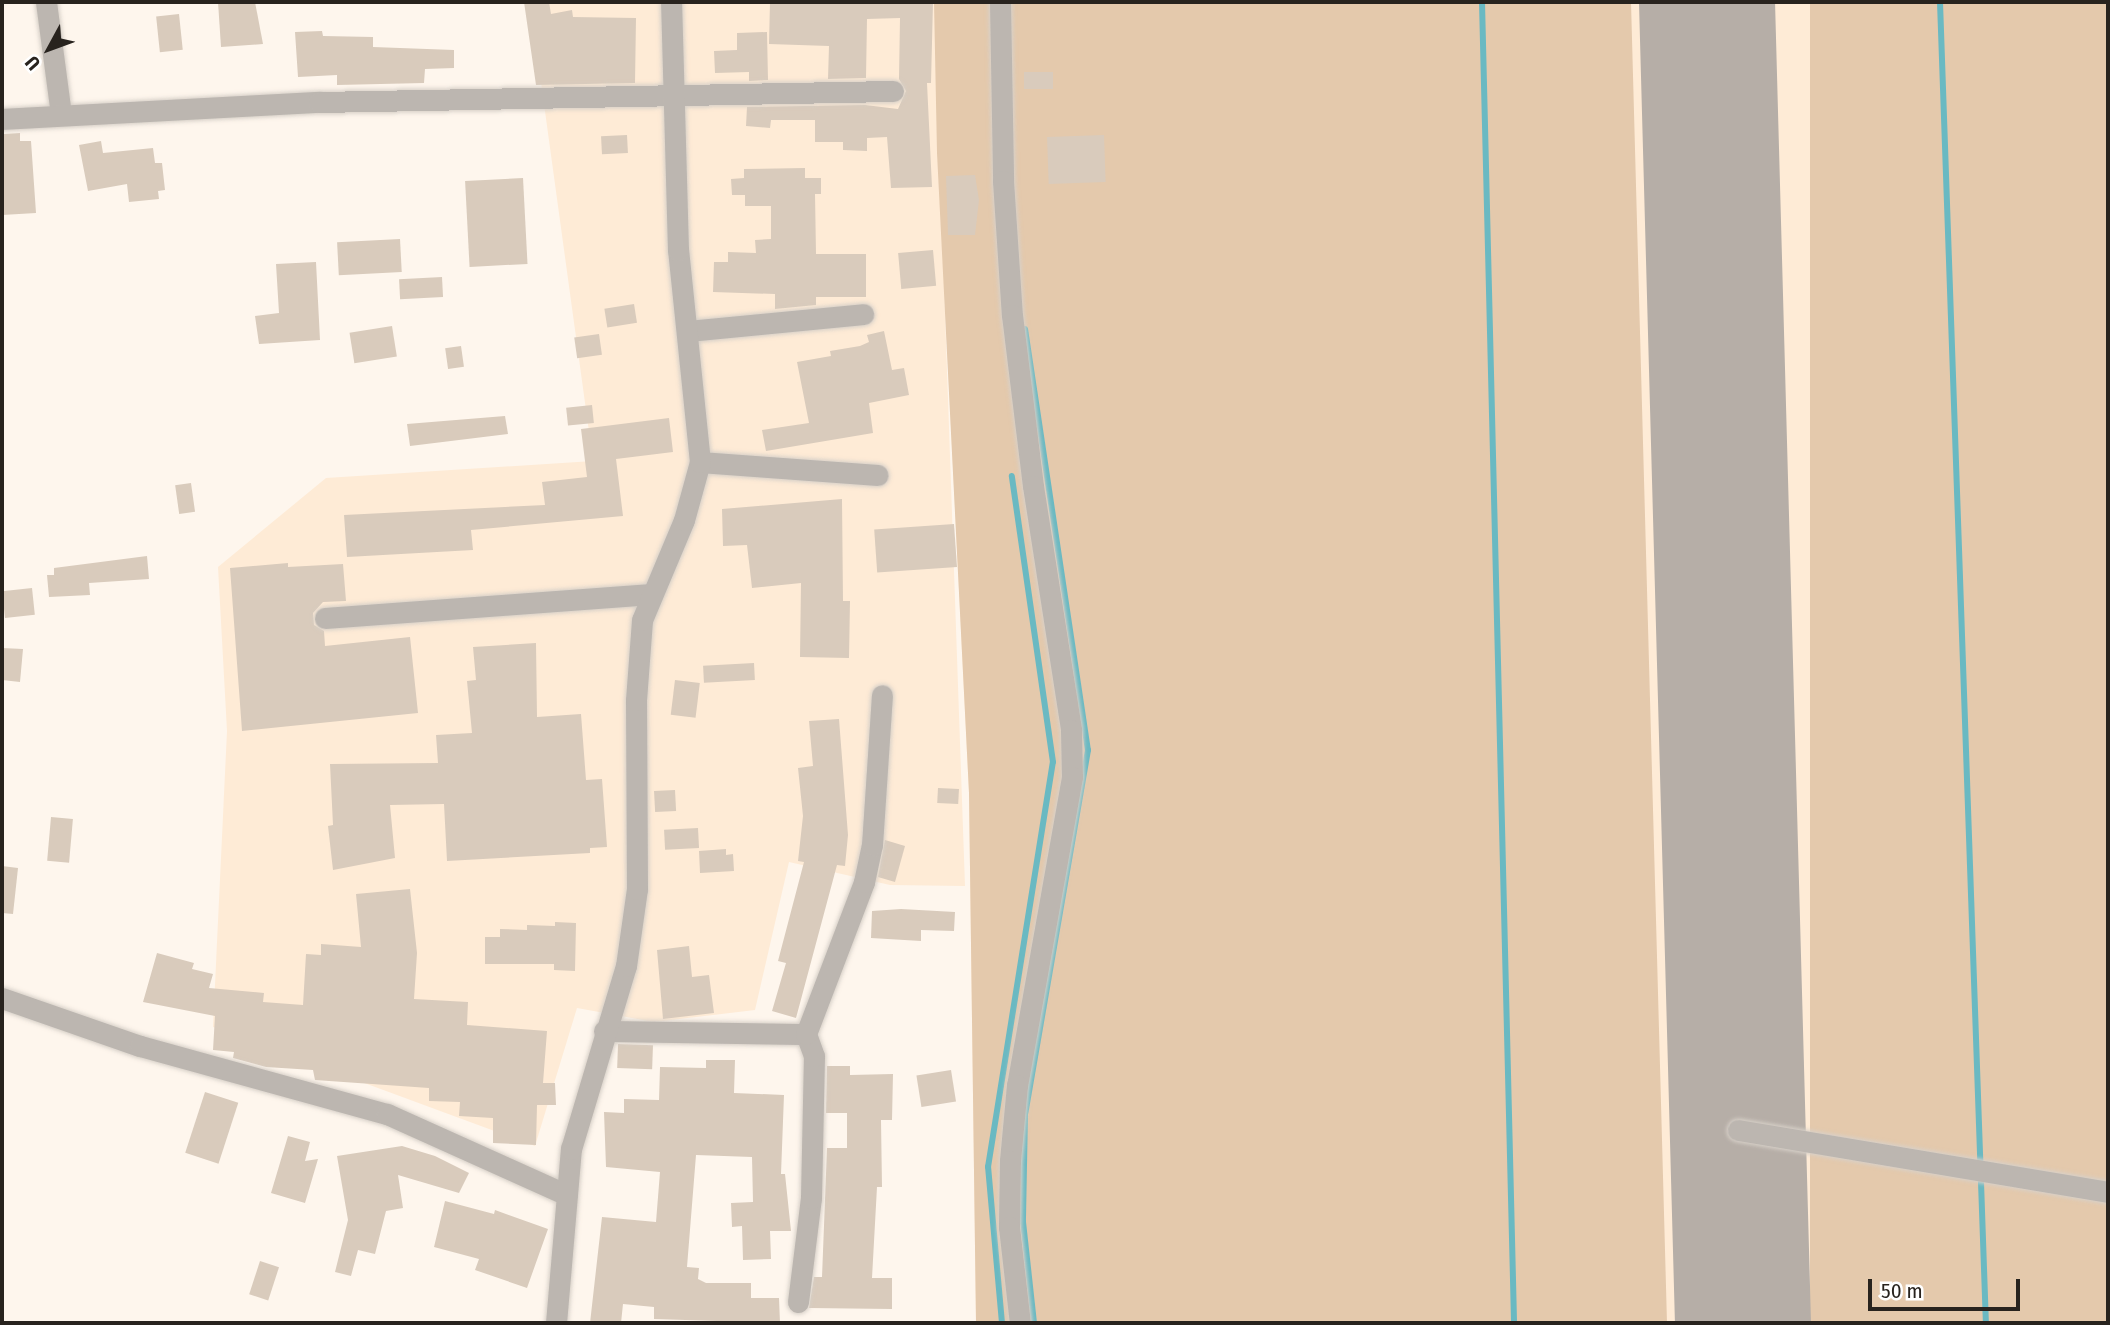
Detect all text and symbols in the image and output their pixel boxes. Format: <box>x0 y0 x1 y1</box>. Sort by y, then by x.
north arrow <box>14 14 84 84</box>
text: U <box>20 51 45 75</box>
scale bar <box>1872 1266 2024 1310</box>
text: 50 m <box>1881 1278 1923 1304</box>

